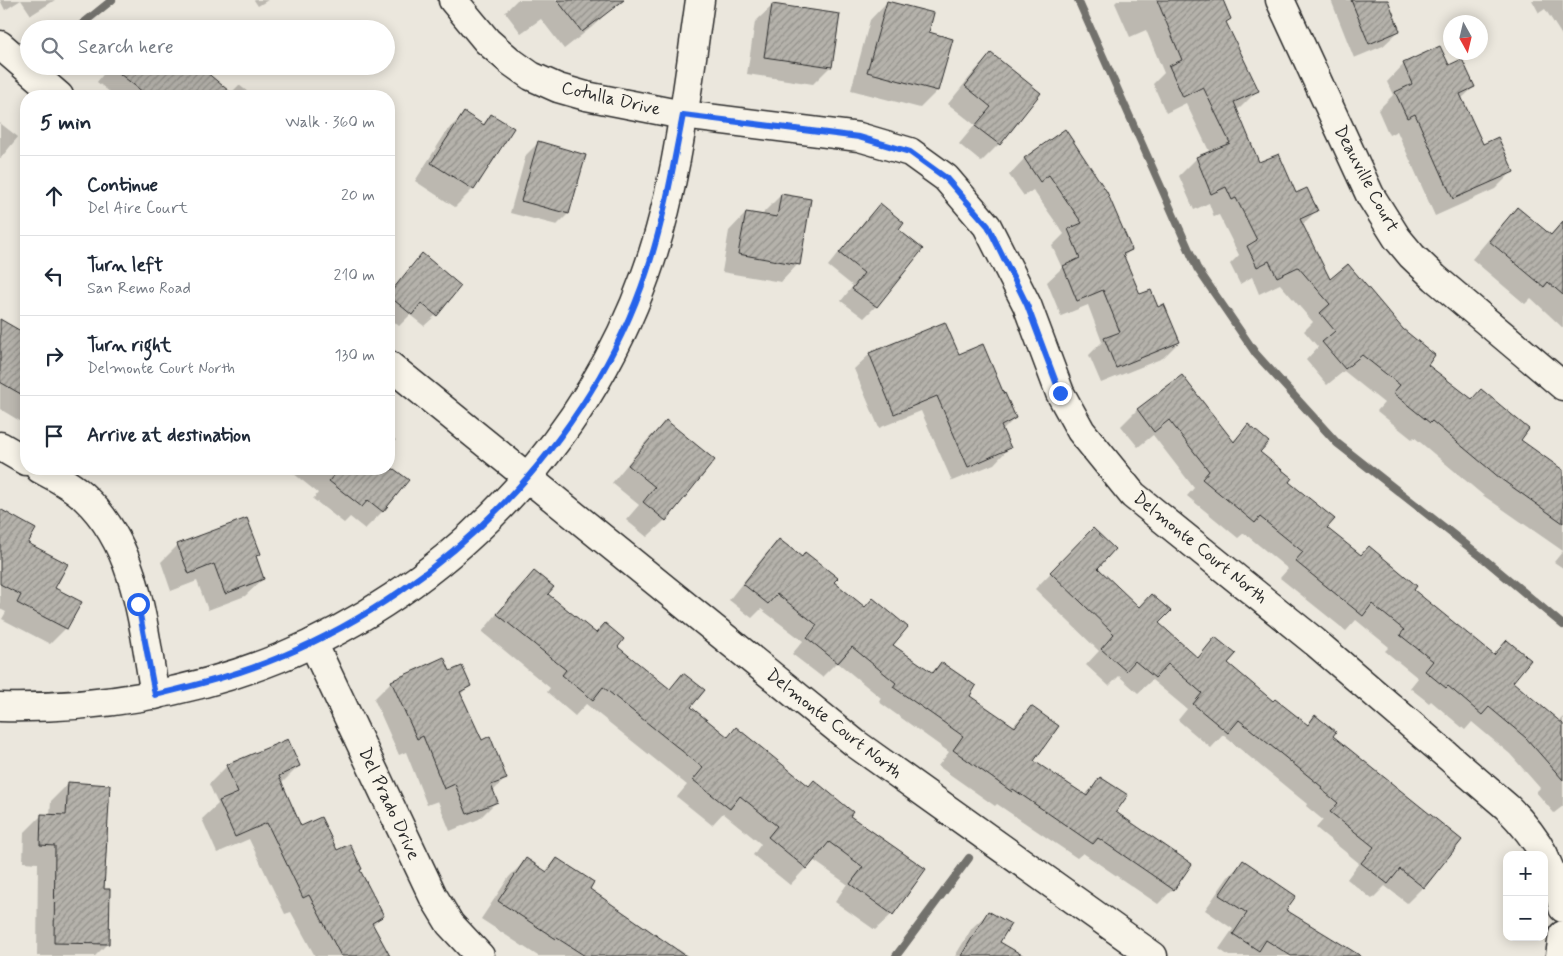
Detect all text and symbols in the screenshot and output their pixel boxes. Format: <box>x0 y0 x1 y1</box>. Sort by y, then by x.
north arrow <box>1443 15 1488 60</box>
search box <box>20 20 395 75</box>
icon: search <box>38 34 66 62</box>
text: Search here <box>78 35 174 60</box>
street label: Cotulla Drive <box>559 76 663 122</box>
text: 5 min <box>40 109 92 137</box>
text: Walk · 360 m <box>285 112 375 133</box>
street label: Deauville Court <box>1328 122 1404 236</box>
text: Continue <box>87 173 158 198</box>
icon: ahead <box>40 182 68 210</box>
text: 20 m <box>341 185 375 206</box>
text: Del Aire Court <box>87 198 188 219</box>
text: Turn left <box>87 253 163 278</box>
icon: left <box>40 262 68 290</box>
text: 210 m <box>334 265 375 286</box>
text: San Remo Road <box>87 278 191 299</box>
text: Turn right <box>87 333 171 358</box>
icon: right <box>40 342 68 370</box>
text: 130 m <box>334 345 375 366</box>
text: Delmonte Court North <box>87 358 235 379</box>
route end <box>1049 382 1072 405</box>
icon: arrive <box>40 422 68 450</box>
text: Arrive at destination <box>87 423 251 448</box>
street label: Delmonte Court North <box>1128 486 1272 610</box>
route start <box>127 593 150 616</box>
street label: Delmonte Court North <box>761 663 907 785</box>
street label: Del Prado Drive <box>352 744 426 864</box>
map controls <box>1503 851 1548 941</box>
button: + <box>1503 851 1548 896</box>
button: − <box>1503 896 1548 941</box>

